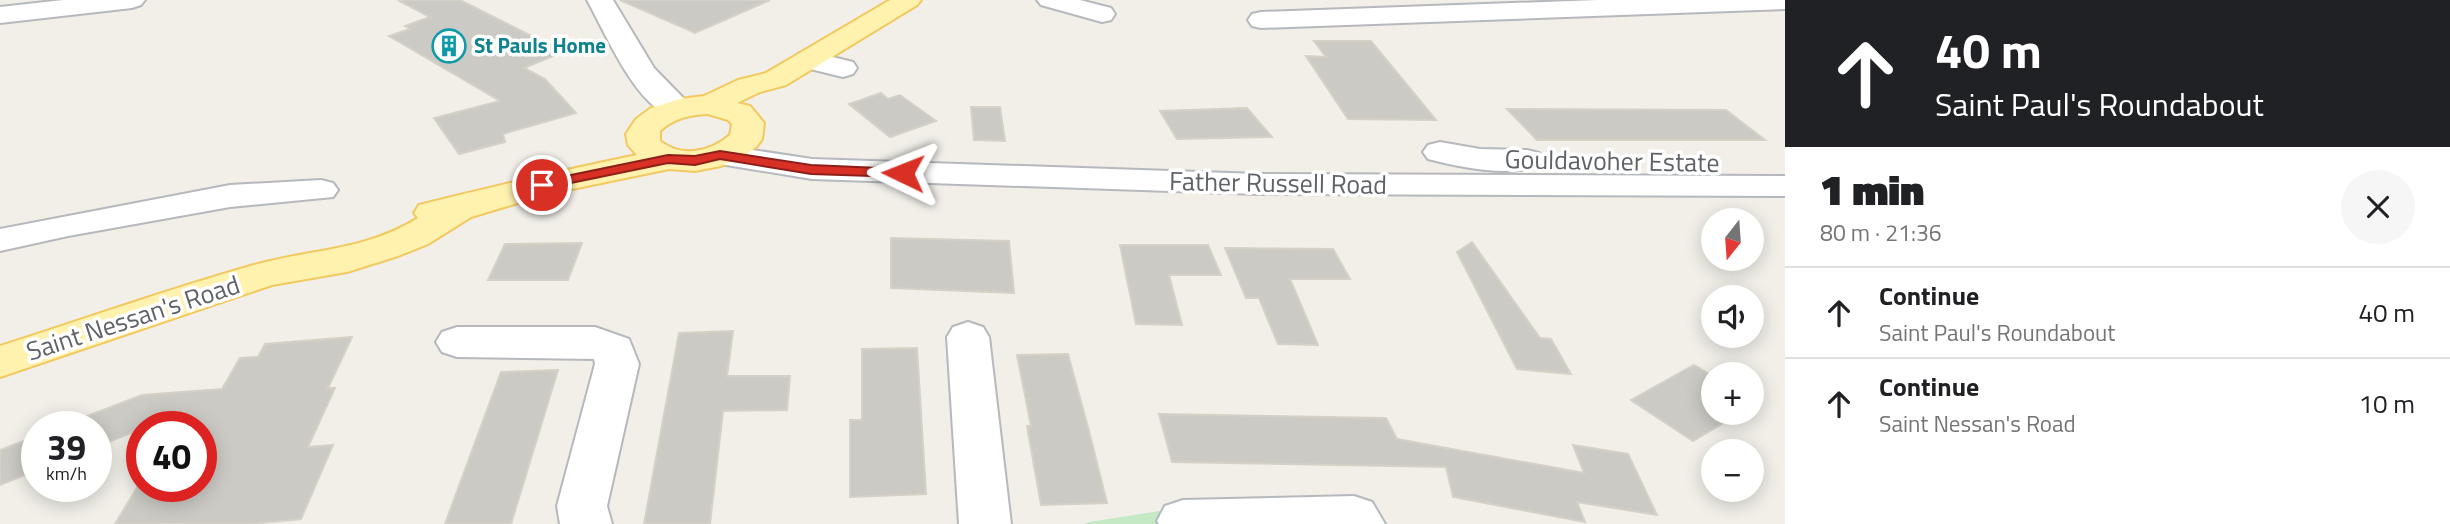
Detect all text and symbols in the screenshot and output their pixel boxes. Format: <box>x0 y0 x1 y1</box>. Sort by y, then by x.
text: 40 m <box>1935 12 2042 87</box>
building icon: St Pauls Home <box>430 27 468 65</box>
icon: ahead <box>1820 28 1911 119</box>
place label: St Pauls Home <box>474 29 606 61</box>
text: Saint Paul's Roundabout <box>1935 80 2264 128</box>
position arrow <box>866 136 940 210</box>
street label: Gouldavoher Estate <box>1504 139 1720 182</box>
pin <box>512 155 572 215</box>
text: 1 min <box>1820 157 1924 221</box>
street label: Father Russell Road <box>1169 161 1387 204</box>
icon: arrive <box>523 166 561 204</box>
button: close <box>2341 170 2415 244</box>
north arrow <box>1701 208 1764 271</box>
map controls <box>1701 208 1764 502</box>
text: 80 m · 21:36 <box>1820 215 1942 250</box>
street label: Saint Nessan's Road <box>21 265 245 370</box>
text: Continue <box>1879 276 1979 315</box>
button: sound <box>1701 285 1764 348</box>
text: 40 m <box>2358 293 2415 332</box>
icon: ahead <box>1820 294 1858 332</box>
text: Saint Paul's Roundabout <box>1879 315 2115 350</box>
button: + <box>1701 362 1764 425</box>
text: Continue <box>1879 367 1979 406</box>
text: 10 m <box>2358 384 2415 423</box>
icon: ahead <box>1820 385 1858 423</box>
text: Saint Nessan's Road <box>1879 406 2076 441</box>
speed limit sign: 40 <box>126 411 217 502</box>
text: 39 <box>47 420 86 474</box>
button: − <box>1701 439 1764 502</box>
text: km/h <box>46 460 87 487</box>

